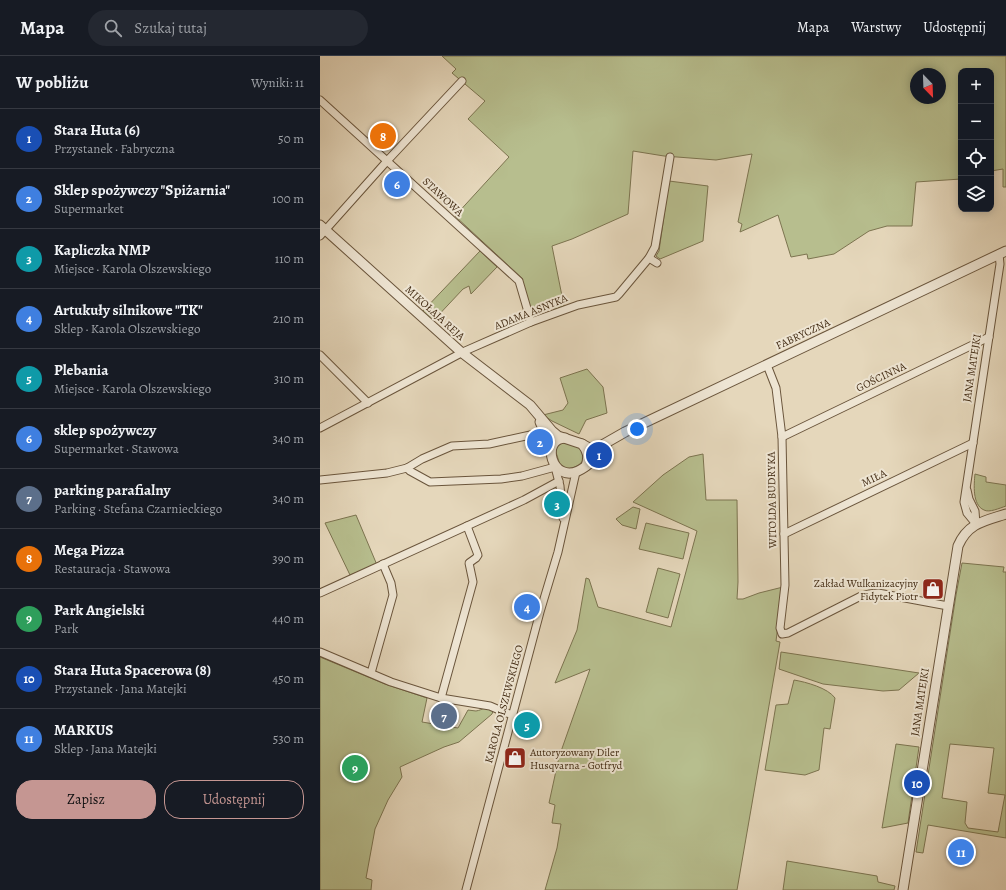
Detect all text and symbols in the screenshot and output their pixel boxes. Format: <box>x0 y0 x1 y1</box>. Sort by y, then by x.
search box <box>88 10 368 46</box>
text: Mapa <box>20 15 64 41</box>
icon: search <box>102 17 124 39</box>
text: Szukaj tutaj <box>134 18 207 38</box>
text: Mapa <box>797 18 829 37</box>
text: Warstwy <box>851 18 901 37</box>
text: Udostępnij <box>923 18 986 37</box>
north arrow <box>910 68 946 104</box>
map controls <box>958 68 994 212</box>
button: + <box>958 68 994 104</box>
text: W pobliżu <box>16 71 88 94</box>
text: Wyniki: 11 <box>251 74 304 91</box>
button: − <box>958 104 994 140</box>
text: Stara Huta (6) <box>54 120 140 140</box>
pin: 8 <box>370 121 396 151</box>
text: 1 <box>27 130 31 147</box>
text: 50 m <box>278 130 304 147</box>
text: Przystanek · Fabryczna <box>54 140 175 157</box>
button: locate <box>958 140 994 176</box>
pin: 6 <box>384 169 410 199</box>
street label: STAWOWA <box>419 174 467 220</box>
button: layers <box>958 176 994 212</box>
text: Sklep spożywczy "Spiżarnia" <box>54 180 230 200</box>
text: 2 <box>26 190 32 207</box>
text: 100 m <box>272 190 304 207</box>
text: Supermarket <box>54 200 124 217</box>
text: Kapliczka NMP <box>54 240 150 260</box>
text: 3 <box>26 250 32 267</box>
text: 110 m <box>275 250 304 267</box>
text: Miejsce · Karola Olszewskiego <box>54 260 211 277</box>
street label: MIKOŁAJA REJA <box>402 282 468 344</box>
street label: ADAMA ASNYKA <box>491 290 570 334</box>
text: Artukuły silnikowe "TK" <box>54 300 203 320</box>
text: 4 <box>26 310 32 327</box>
text: 210 m <box>273 310 304 327</box>
street label: FABRYCZNA <box>773 315 833 353</box>
text: Sklep · Karola Olszewskiego <box>54 320 200 337</box>
street label: JANA MATEJKI <box>959 333 985 403</box>
street label: GOŚCINNA <box>854 358 909 396</box>
text: Plebania <box>54 360 108 380</box>
text: 5 <box>26 370 32 387</box>
text: 310 m <box>274 370 304 387</box>
text: Miejsce · Karola Olszewskiego <box>54 380 211 397</box>
your location <box>627 419 647 439</box>
text: sklep spożywczy <box>54 420 156 440</box>
pin: 2 <box>527 427 553 457</box>
text: 6 <box>26 430 32 447</box>
text: 340 m <box>272 430 304 447</box>
text: Supermarket · Stawowa <box>54 440 179 457</box>
pin: 1 <box>586 440 612 470</box>
street label: WITOLDA BUDRYKA <box>764 451 780 549</box>
street label: MIŁA <box>859 465 890 490</box>
text: parking parafialny <box>54 480 170 500</box>
pin: 3 <box>544 489 570 519</box>
text: 7 <box>26 490 32 507</box>
text: 340 m <box>272 490 304 507</box>
text: Parking · Stefana Czarnieckiego <box>54 500 222 517</box>
text: Mega Pizza <box>54 540 124 560</box>
text: 8 <box>26 550 32 567</box>
text: 390 m <box>272 550 304 567</box>
text: Restauracja · Stawowa <box>54 560 171 577</box>
place label: Zakład Wulkanizacyjny Fidytek Piotr <box>814 576 918 604</box>
shop icon: Zakład Wulkanizacyjny Fidytek Piotr <box>920 576 946 602</box>
pin: 4 <box>514 592 540 622</box>
text: Park Angielski <box>54 600 145 620</box>
text: 9 <box>26 610 32 627</box>
text: 440 m <box>272 610 304 627</box>
text: Park <box>54 620 78 637</box>
street label: KAROLA OLSZEWSKIEGO <box>481 643 527 765</box>
text: Stara Huta Spacerowa (8) <box>54 660 211 680</box>
street label: JANA MATEJKI <box>907 667 933 737</box>
text: 10 <box>23 670 35 687</box>
text: 450 m <box>272 670 304 687</box>
text: Przystanek · Jana Matejki <box>54 680 187 697</box>
pin: 7 <box>431 701 457 731</box>
pin: 5 <box>514 710 540 740</box>
text: MARKUS <box>54 720 113 740</box>
text: 11 <box>24 730 34 747</box>
text: 530 m <box>273 730 304 747</box>
text: Sklep · Jana Matejki <box>54 740 157 757</box>
shop icon: Autoryzowany Diler Husqvarna - Gotfryd <box>502 745 528 771</box>
place label: Autoryzowany Diler Husqvarna - Gotfryd <box>529 745 623 773</box>
pin: 9 <box>342 753 368 783</box>
pin: 10 <box>904 768 930 798</box>
button: Zapisz <box>16 780 156 819</box>
button: Udostępnij <box>164 780 304 819</box>
pin: 11 <box>948 837 974 867</box>

